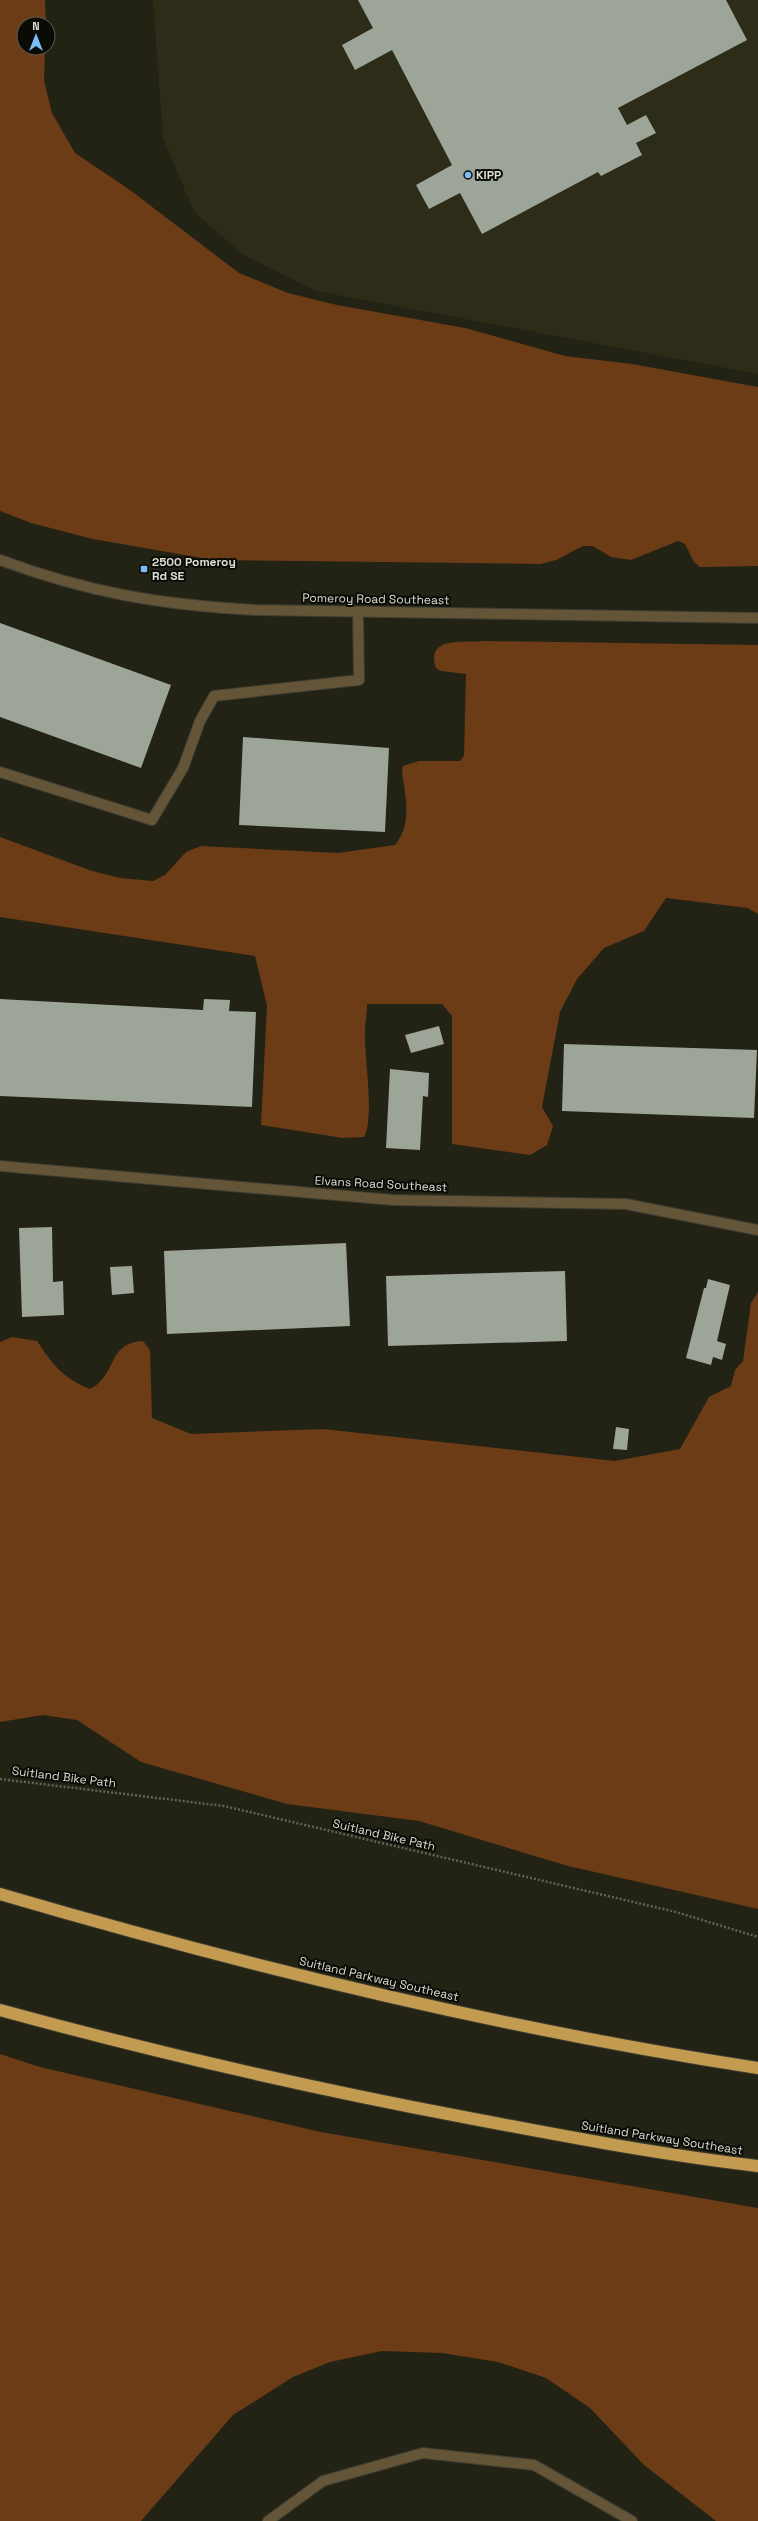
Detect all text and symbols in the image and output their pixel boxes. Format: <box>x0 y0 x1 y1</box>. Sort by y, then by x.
north arrow <box>16 16 56 56</box>
text: N <box>32 19 40 33</box>
place label: KIPP <box>476 167 501 183</box>
marker: KIPP <box>463 170 473 180</box>
place label: 2500 Pomeroy Rd SE <box>152 554 236 584</box>
marker: 2500 Pomeroy Rd SE <box>139 564 149 574</box>
street label: Pomeroy Road Southeast <box>302 590 450 608</box>
street label: Elvans Road Southeast <box>314 1173 448 1195</box>
street label: Suitland Bike Path <box>11 1763 117 1791</box>
street label: Suitland Bike Path <box>331 1815 437 1855</box>
street label: Suitland Parkway Southeast <box>298 1953 460 2005</box>
street label: Suitland Parkway Southeast <box>580 2117 744 2159</box>

